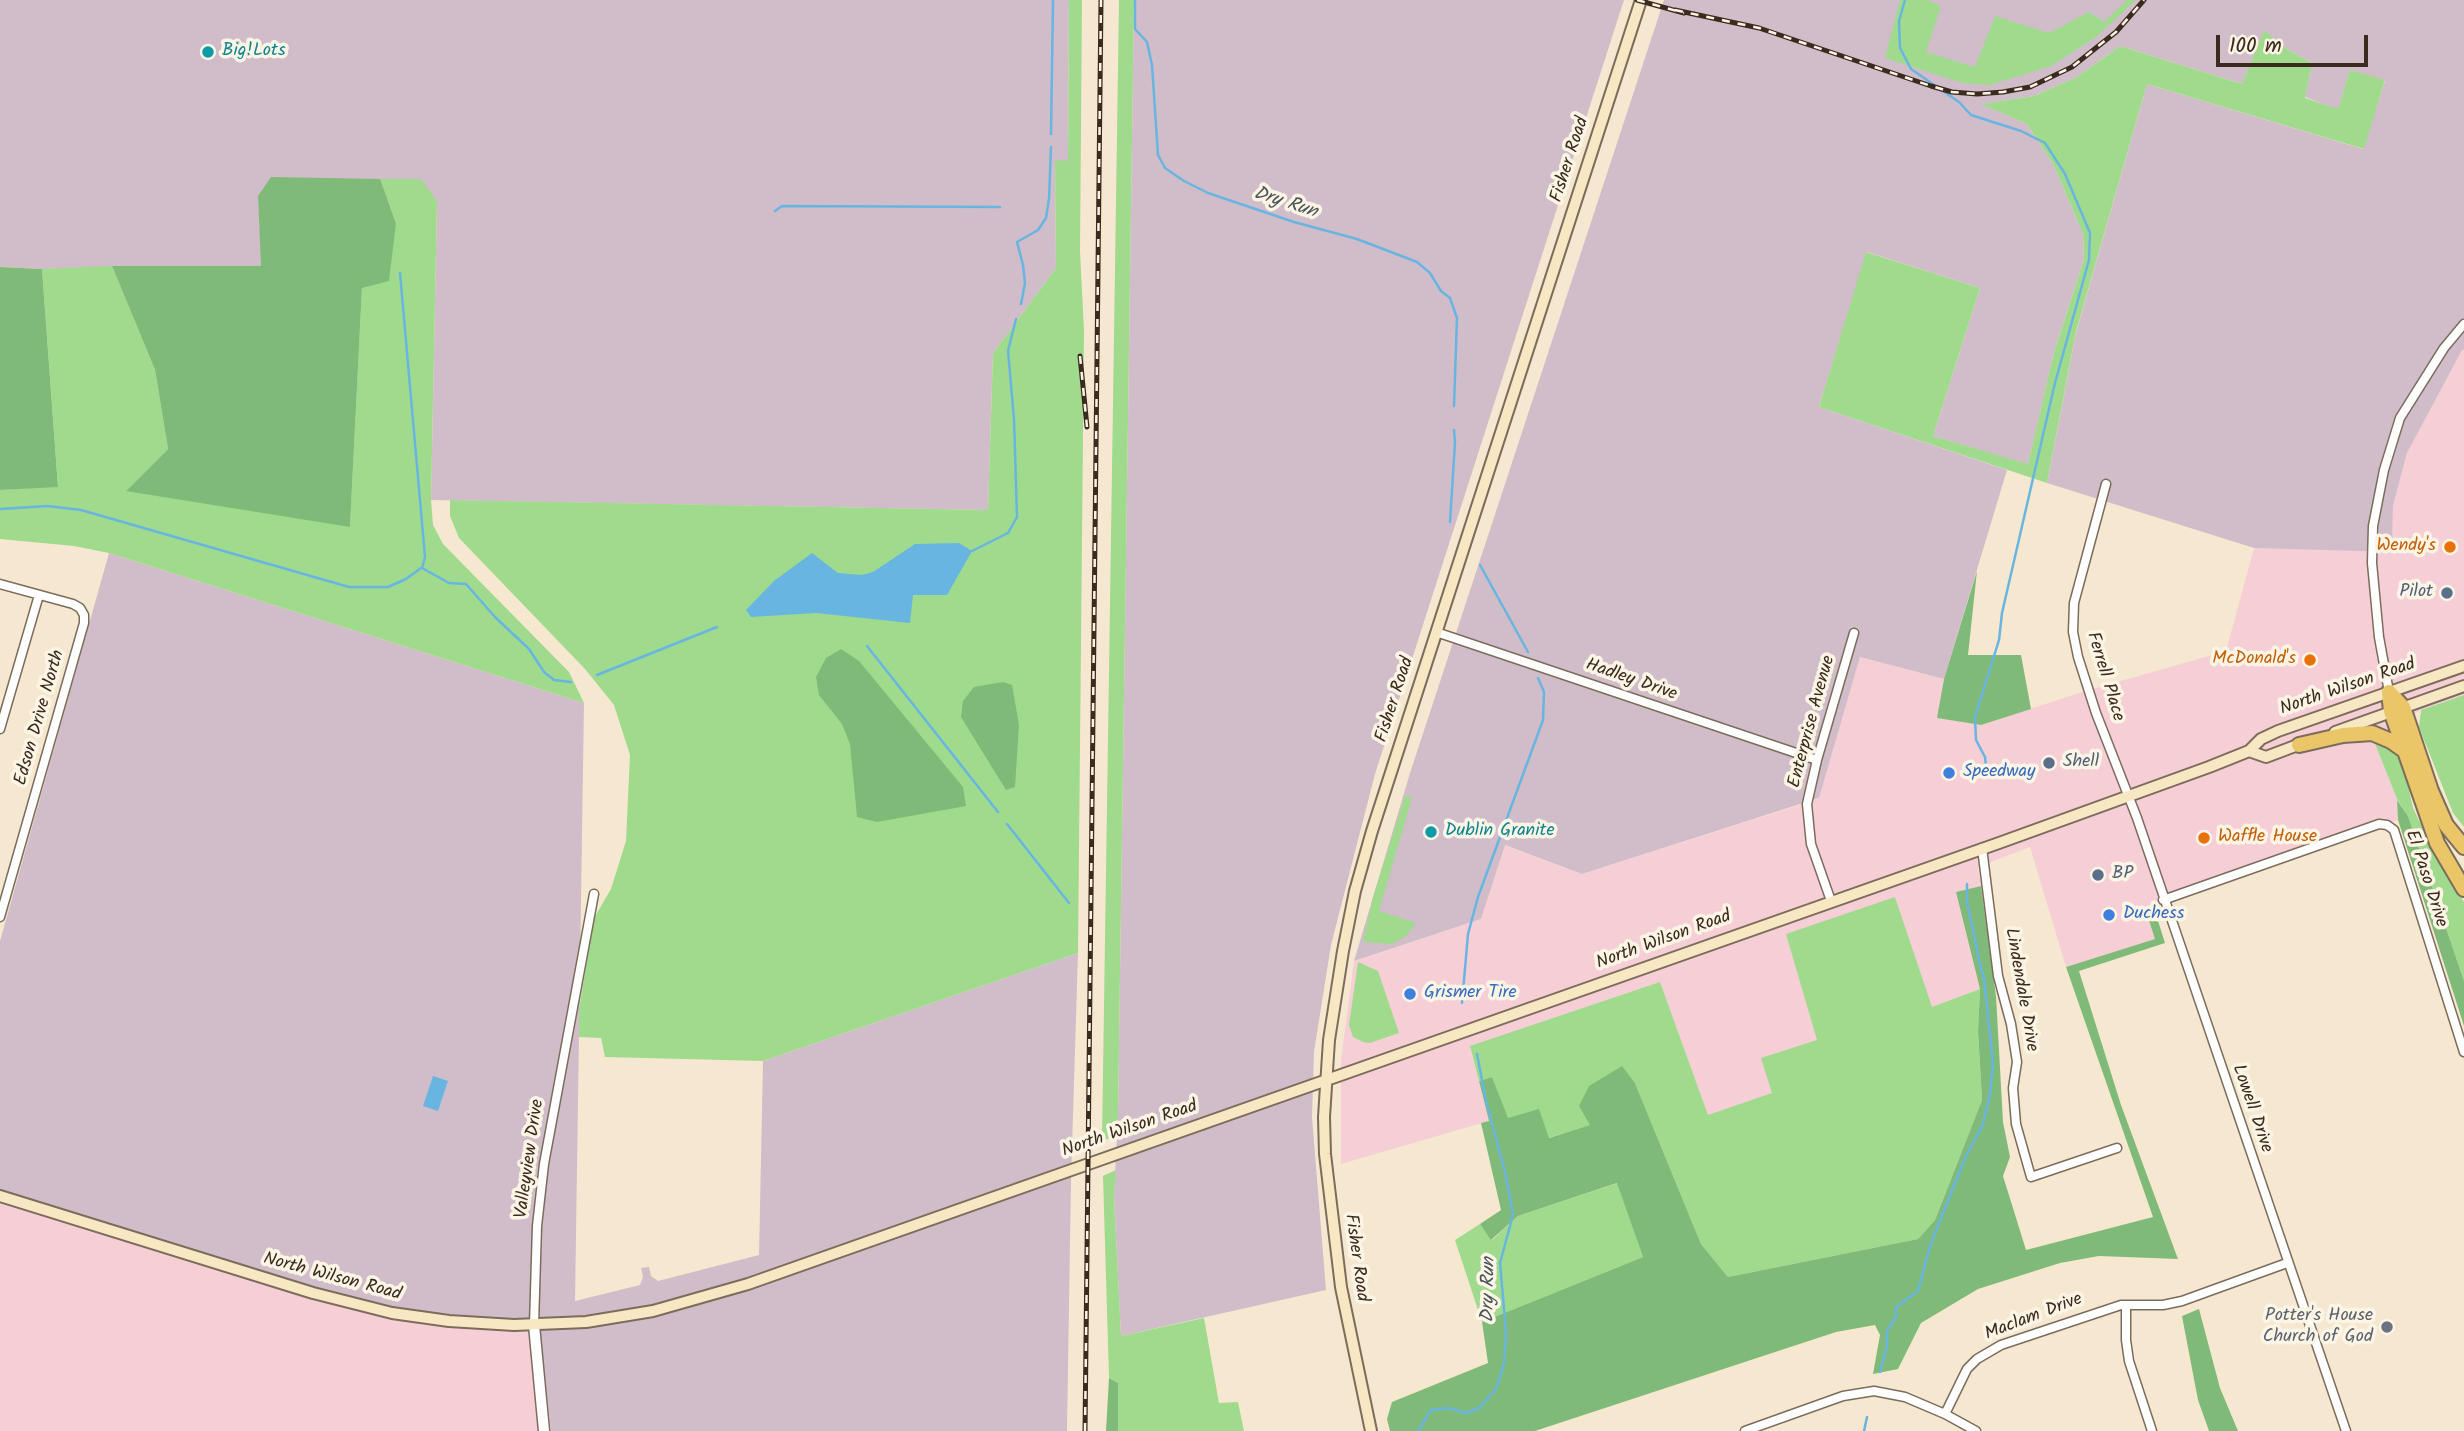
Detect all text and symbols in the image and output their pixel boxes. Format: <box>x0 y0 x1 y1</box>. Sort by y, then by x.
scale bar <box>2219 21 2371 65</box>
text: 100 m <box>2229 30 2282 63</box>
place label: Big!Lots <box>222 41 286 63</box>
marker: Big!Lots <box>200 44 216 60</box>
street label: Fisher Road <box>1547 115 1595 205</box>
water label: Dry Run <box>1250 183 1320 225</box>
place label: Wendy's <box>2377 536 2436 558</box>
marker: Wendy's <box>2442 539 2458 555</box>
place label: Pilot <box>2399 582 2433 604</box>
marker: Pilot <box>2439 585 2455 601</box>
street label: Ferrell Place <box>2080 630 2128 724</box>
street label: Edson Drive North <box>11 648 71 788</box>
place label: McDonald's <box>2212 649 2296 671</box>
marker: McDonald's <box>2302 652 2318 668</box>
street label: Enterprise Avenue <box>1785 654 1841 790</box>
street label: Fisher Road <box>1372 655 1420 745</box>
street label: Hadley Drive <box>1582 655 1680 707</box>
street label: North Wilson Road <box>2278 655 2418 721</box>
place label: Shell <box>2063 752 2099 774</box>
marker: Shell <box>2041 755 2057 771</box>
place label: Speedway <box>1963 762 2035 784</box>
marker: Speedway <box>1941 765 1957 781</box>
place label: Dublin Granite <box>1445 821 1555 843</box>
marker: Dublin Granite <box>1423 824 1439 840</box>
place label: Waffle House <box>2218 827 2317 849</box>
street label: El Paso Drive <box>2399 828 2451 930</box>
marker: Waffle House <box>2196 830 2212 846</box>
place label: BP <box>2112 864 2133 886</box>
marker: BP <box>2090 867 2106 883</box>
place label: Duchess <box>2123 904 2184 926</box>
street label: North Wilson Road <box>1594 907 1734 975</box>
marker: Duchess <box>2101 907 2117 923</box>
street label: Lindendale Drive <box>1999 927 2041 1053</box>
place label: Grismer Tire <box>1424 983 1516 1005</box>
marker: Grismer Tire <box>1402 986 1418 1002</box>
street label: Lowell Drive <box>2226 1062 2276 1156</box>
street label: North Wilson Road <box>1060 1097 1200 1163</box>
street label: Valleyview Drive <box>512 1098 550 1220</box>
street label: Fisher Road <box>1338 1213 1372 1303</box>
street label: North Wilson Road <box>261 1249 403 1307</box>
water label: Dry Run <box>1478 1257 1502 1323</box>
street label: Maclam Drive <box>1982 1290 2086 1346</box>
place label: Potter's House Church of God <box>2263 1306 2373 1348</box>
marker: Potter's House Church of God <box>2379 1319 2395 1335</box>

